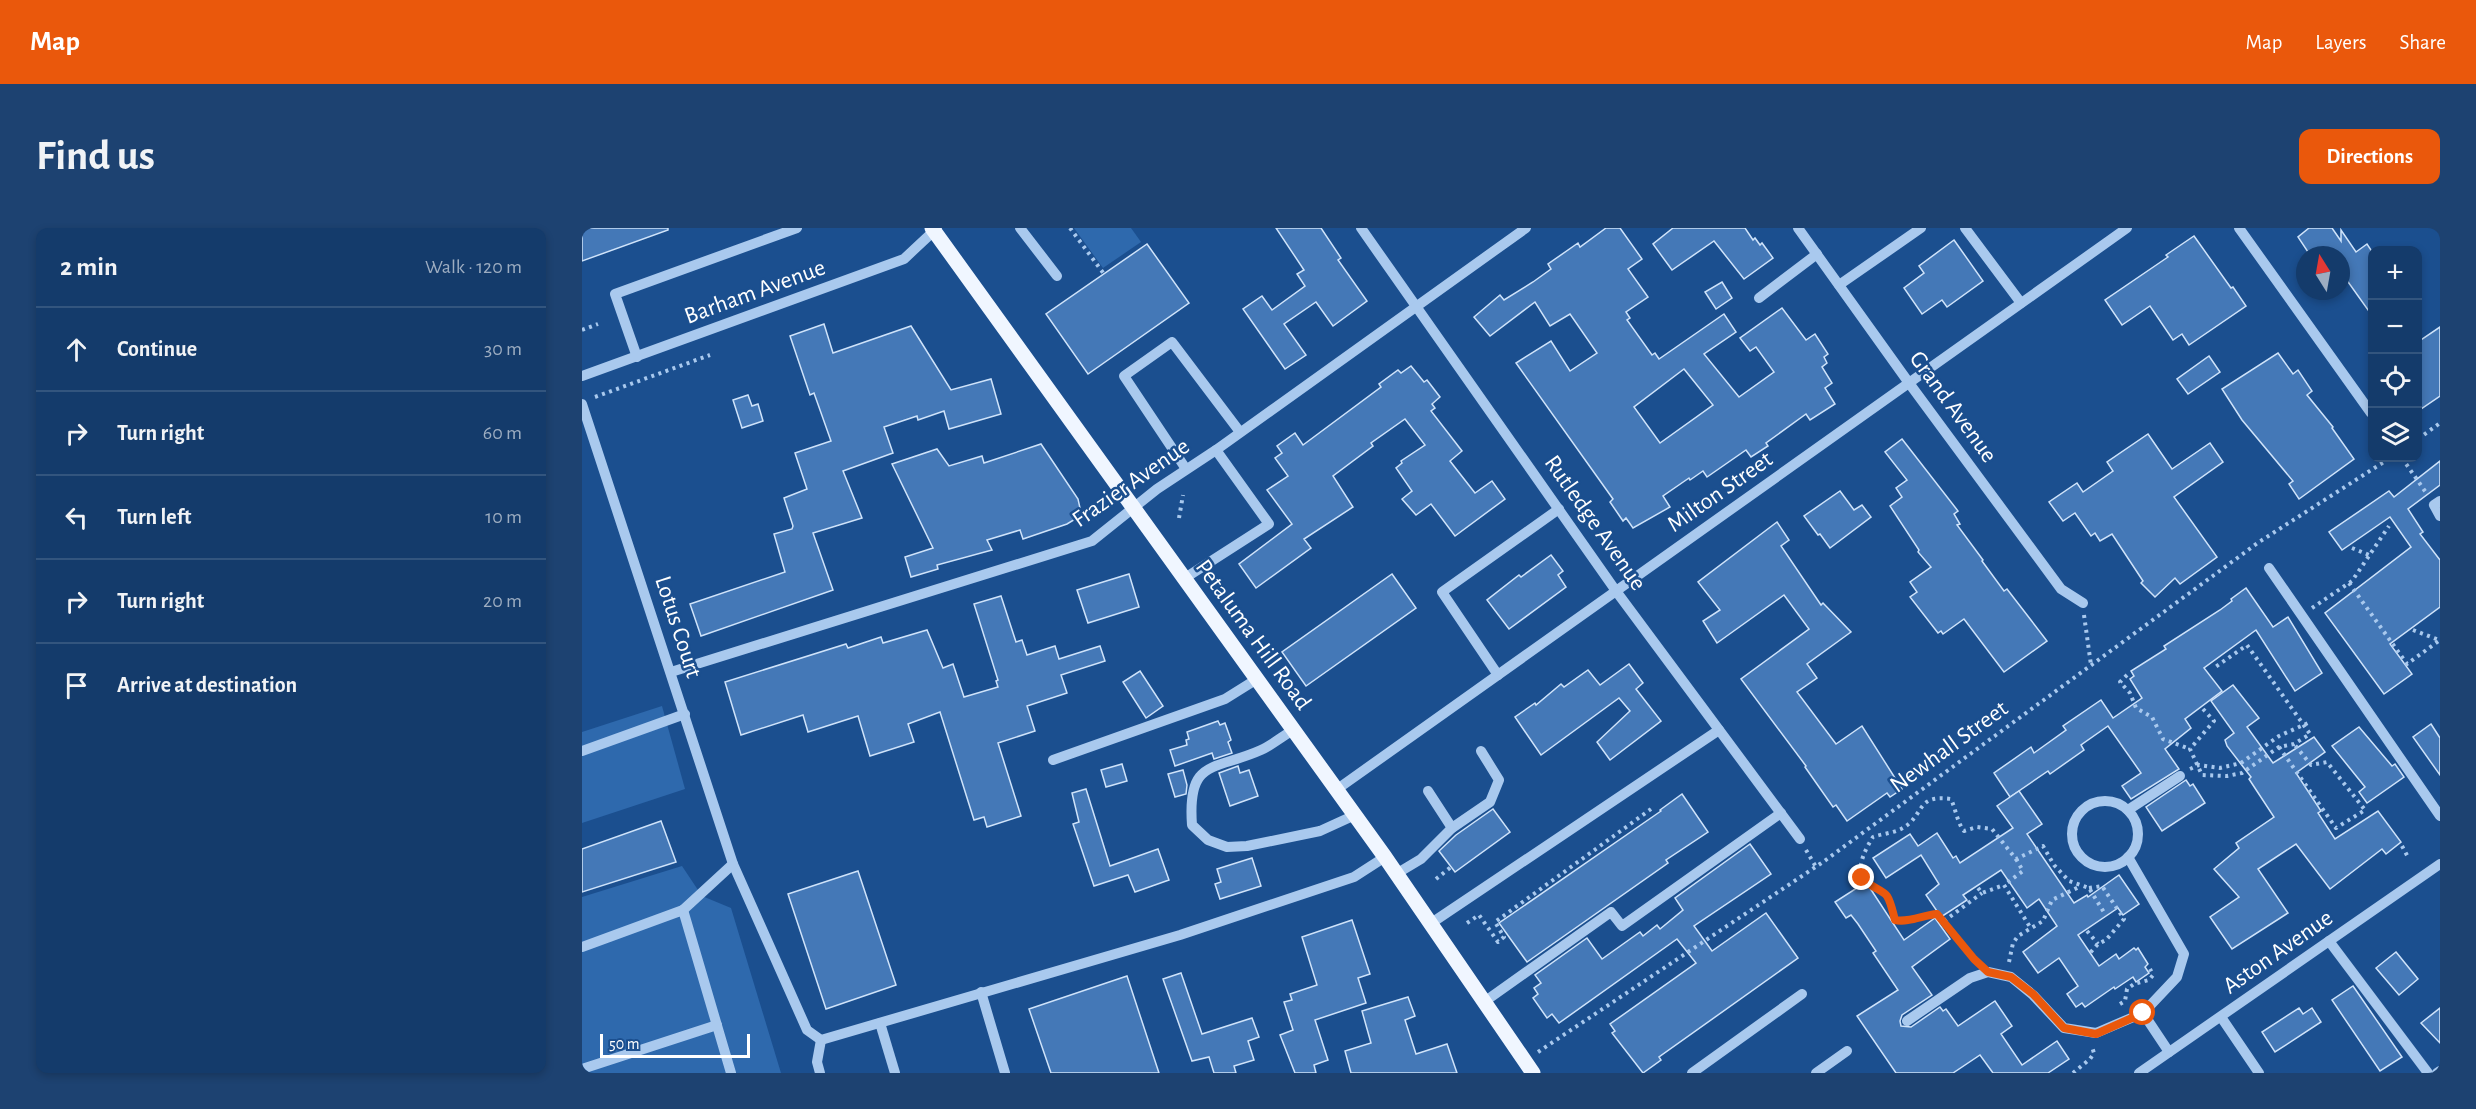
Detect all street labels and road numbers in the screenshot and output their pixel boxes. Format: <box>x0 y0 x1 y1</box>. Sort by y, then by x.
street label: Barham Avenue <box>681 255 829 329</box>
street label: Grand Avenue <box>1905 347 2001 467</box>
street label: Frazier Avenue <box>1068 434 1194 532</box>
street label: Milton Street <box>1663 447 1777 537</box>
street label: Rutledge Avenue <box>1540 451 1650 595</box>
street label: Petaluma Hill Road <box>1191 555 1315 715</box>
street label: Lotus Court <box>650 573 706 681</box>
street label: Newhall Street <box>1886 696 2013 798</box>
street label: Aston Avenue <box>2219 905 2337 999</box>

